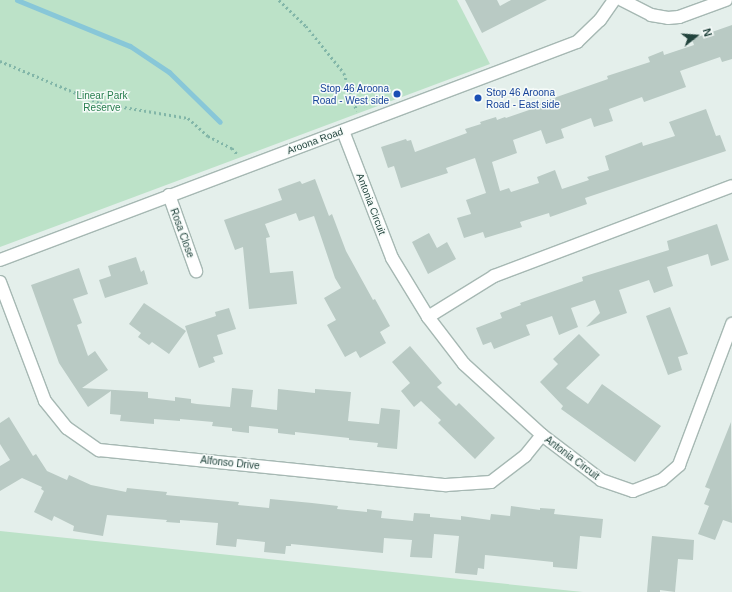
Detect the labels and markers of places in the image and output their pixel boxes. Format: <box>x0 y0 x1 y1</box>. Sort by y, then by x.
place label: Stop 46 Aroona Road - West side <box>312 82 389 106</box>
place label: Stop 46 Aroona Road - East side <box>486 86 560 110</box>
marker: Stop 46 Aroona Road - West side <box>392 89 402 99</box>
marker: Stop 46 Aroona Road - East side <box>473 93 483 103</box>

